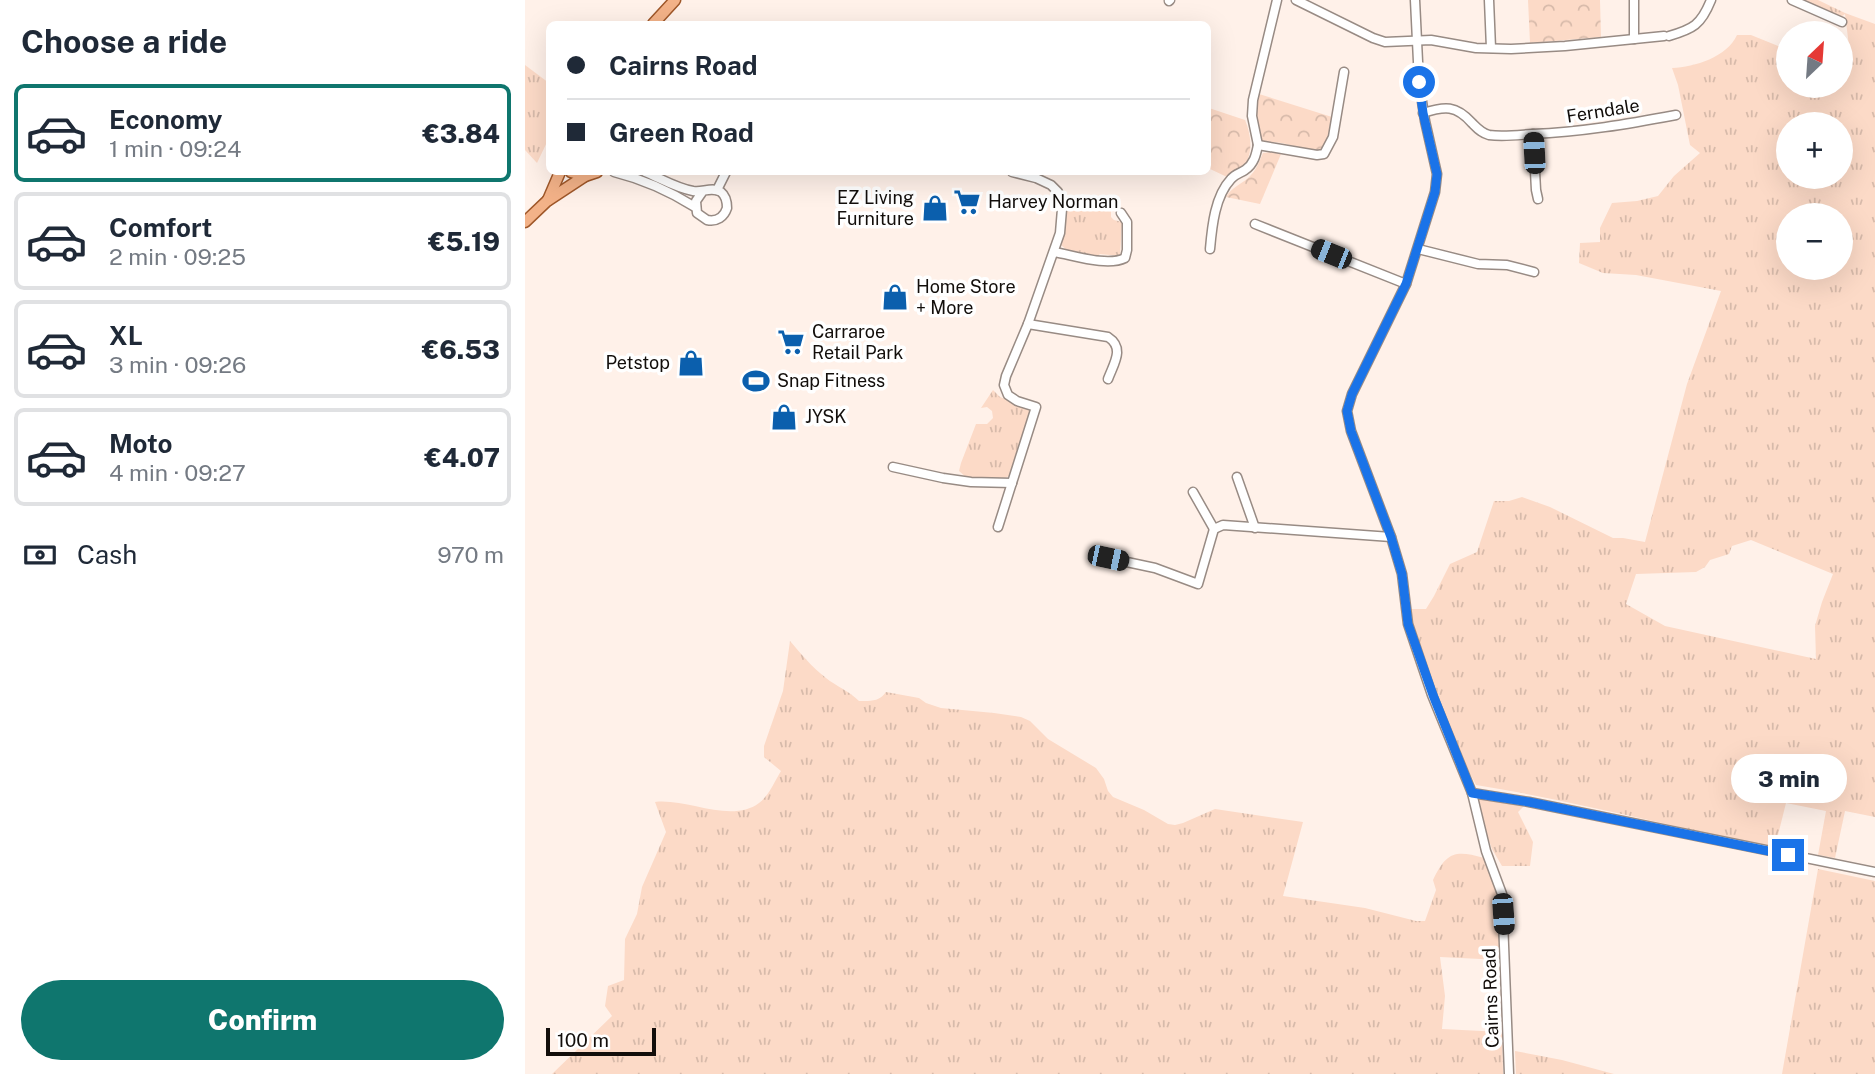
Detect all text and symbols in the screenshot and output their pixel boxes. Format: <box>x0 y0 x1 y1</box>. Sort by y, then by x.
north arrow <box>1776 21 1853 98</box>
map controls <box>1776 21 1853 280</box>
text: Choose a ride <box>21 23 227 60</box>
text: Cairns Road <box>609 50 758 81</box>
route start <box>1403 66 1435 98</box>
street label: Ferndale <box>1565 94 1641 127</box>
icon: car <box>25 102 88 165</box>
text: Economy <box>109 104 222 135</box>
button: + <box>1776 112 1853 189</box>
text: Green Road <box>609 117 754 148</box>
text: €3.84 <box>422 118 500 149</box>
car <box>1523 131 1546 175</box>
text: 1 min · 09:24 <box>109 135 241 162</box>
place label: EZ Living Furniture <box>836 187 914 229</box>
supermarket icon: Harvey Norman <box>952 187 982 217</box>
place label: Harvey Norman <box>988 191 1118 212</box>
shop icon: EZ Living Furniture <box>920 193 950 223</box>
button: − <box>1776 203 1853 280</box>
icon: car <box>25 210 88 273</box>
text: Comfort <box>109 212 212 243</box>
text: €5.19 <box>428 226 500 257</box>
car <box>1308 236 1355 272</box>
text: 2 min · 09:25 <box>109 243 246 270</box>
place label: Home Store + More <box>916 276 1016 318</box>
shop icon: Home Store + More <box>880 282 910 312</box>
icon: car <box>25 318 88 381</box>
text: XL <box>109 320 143 351</box>
place label: Carraroe Retail Park <box>812 321 903 363</box>
supermarket icon: Carraroe Retail Park <box>776 327 806 357</box>
text: €6.53 <box>422 334 500 365</box>
shop icon: Petstop <box>676 348 706 378</box>
text: 3 min · 09:26 <box>109 351 246 378</box>
place label: Petstop <box>605 352 670 373</box>
sports icon: Snap Fitness <box>741 366 771 396</box>
place label: Snap Fitness <box>777 370 885 391</box>
shop icon: JYSK <box>769 402 799 432</box>
place label: JYSK <box>805 406 846 427</box>
icon: car <box>25 426 88 489</box>
text: Moto <box>109 428 172 459</box>
text: €4.07 <box>424 442 500 473</box>
text: 4 min · 09:27 <box>109 459 246 486</box>
icon: cash <box>21 536 59 574</box>
text: Cash <box>77 539 137 570</box>
text: 970 m <box>437 541 504 568</box>
car <box>1086 543 1131 573</box>
callout: 3 min <box>1730 754 1846 802</box>
text: 3 min <box>1758 765 1820 792</box>
route end <box>1772 839 1804 871</box>
car <box>1492 892 1515 936</box>
street label: Cairns Road <box>1478 948 1503 1048</box>
button: Confirm <box>21 980 504 1060</box>
scale bar <box>546 1025 656 1057</box>
text: 100 m <box>557 1029 609 1051</box>

